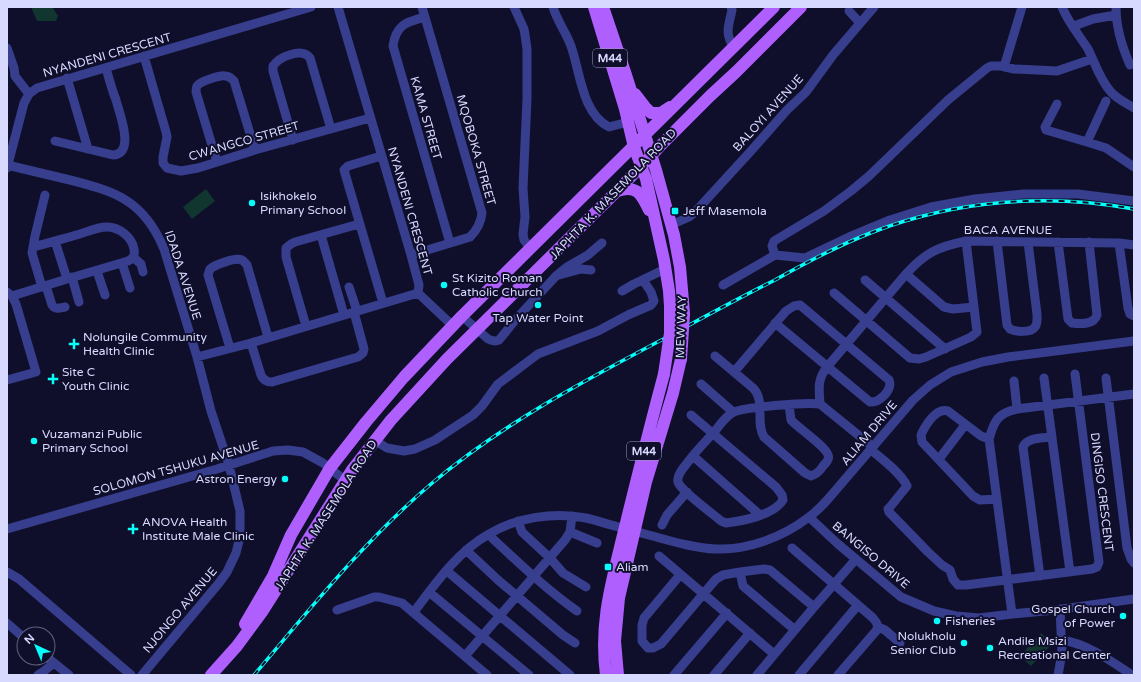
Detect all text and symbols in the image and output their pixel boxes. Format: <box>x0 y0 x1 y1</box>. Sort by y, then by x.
street label: NYANDENI CRESCENT <box>41 30 173 80</box>
road number: M44 <box>593 49 627 67</box>
street label: BALOYI AVENUE <box>730 71 806 154</box>
street label: KAMA STREET <box>407 75 445 162</box>
street label: MQOBOKA STREET <box>453 93 499 208</box>
street label: CWANGCO STREET <box>187 118 302 164</box>
street label: JAPHTA K. MASEMOLA ROAD <box>547 126 679 262</box>
street label: NYANDENI CRESCENT <box>385 145 435 277</box>
place label: Isikhokelo Primary School <box>260 189 346 217</box>
marker: Isikhokelo Primary School <box>247 198 257 208</box>
place label: Jeff Masemola <box>683 204 767 218</box>
marker: Jeff Masemola <box>670 206 680 216</box>
street label: BACA AVENUE <box>964 223 1052 237</box>
street label: IDADA AVENUE <box>162 229 204 322</box>
place label: St Kizito Roman Catholic Church <box>452 271 543 299</box>
marker: St Kizito Roman Catholic Church <box>439 280 449 290</box>
street label: MEW WAY <box>673 295 689 358</box>
marker: Tap Water Point <box>533 300 543 310</box>
place label: Tap Water Point <box>493 311 584 325</box>
place label: Nolungile Community Health Clinic <box>83 330 207 358</box>
marker: Nolungile Community Health Clinic <box>68 338 80 350</box>
place label: Site C Youth Clinic <box>62 365 129 393</box>
marker: Site C Youth Clinic <box>47 373 59 385</box>
street label: ALIAM DRIVE <box>838 398 900 468</box>
place label: Vuzamanzi Public Primary School <box>42 427 142 455</box>
street label: DINGISO CRESCENT <box>1088 432 1116 553</box>
marker: Vuzamanzi Public Primary School <box>29 436 39 446</box>
street label: JAPHTA K. MASEMOLA ROAD <box>272 437 380 593</box>
street label: SOLOMON TSHUKU AVENUE <box>91 438 261 498</box>
road number: M44 <box>627 442 661 460</box>
place label: Astron Energy <box>196 472 278 486</box>
marker: Astron Energy <box>280 474 290 484</box>
place label: ANOVA Health Institute Male Clinic <box>142 515 254 543</box>
street label: BANGISO DRIVE <box>829 519 913 592</box>
marker: ANOVA Health Institute Male Clinic <box>127 523 139 535</box>
place label: Aliam <box>616 560 649 574</box>
marker: Aliam <box>603 562 613 572</box>
street label: NJONGO AVENUE <box>140 564 220 656</box>
place label: Gospel Church of Power <box>1031 602 1115 630</box>
marker: Gospel Church of Power <box>1118 611 1128 621</box>
place label: Fisheries <box>945 614 995 628</box>
marker: Fisheries <box>932 616 942 626</box>
north arrow <box>16 626 56 666</box>
place label: Nolukholu Senior Club <box>890 629 956 657</box>
text: N <box>22 631 37 647</box>
place label: Andile Msizi Recreational Center <box>998 634 1111 662</box>
marker: Nolukholu Senior Club <box>959 638 969 648</box>
marker: Andile Msizi Recreational Center <box>985 643 995 653</box>

